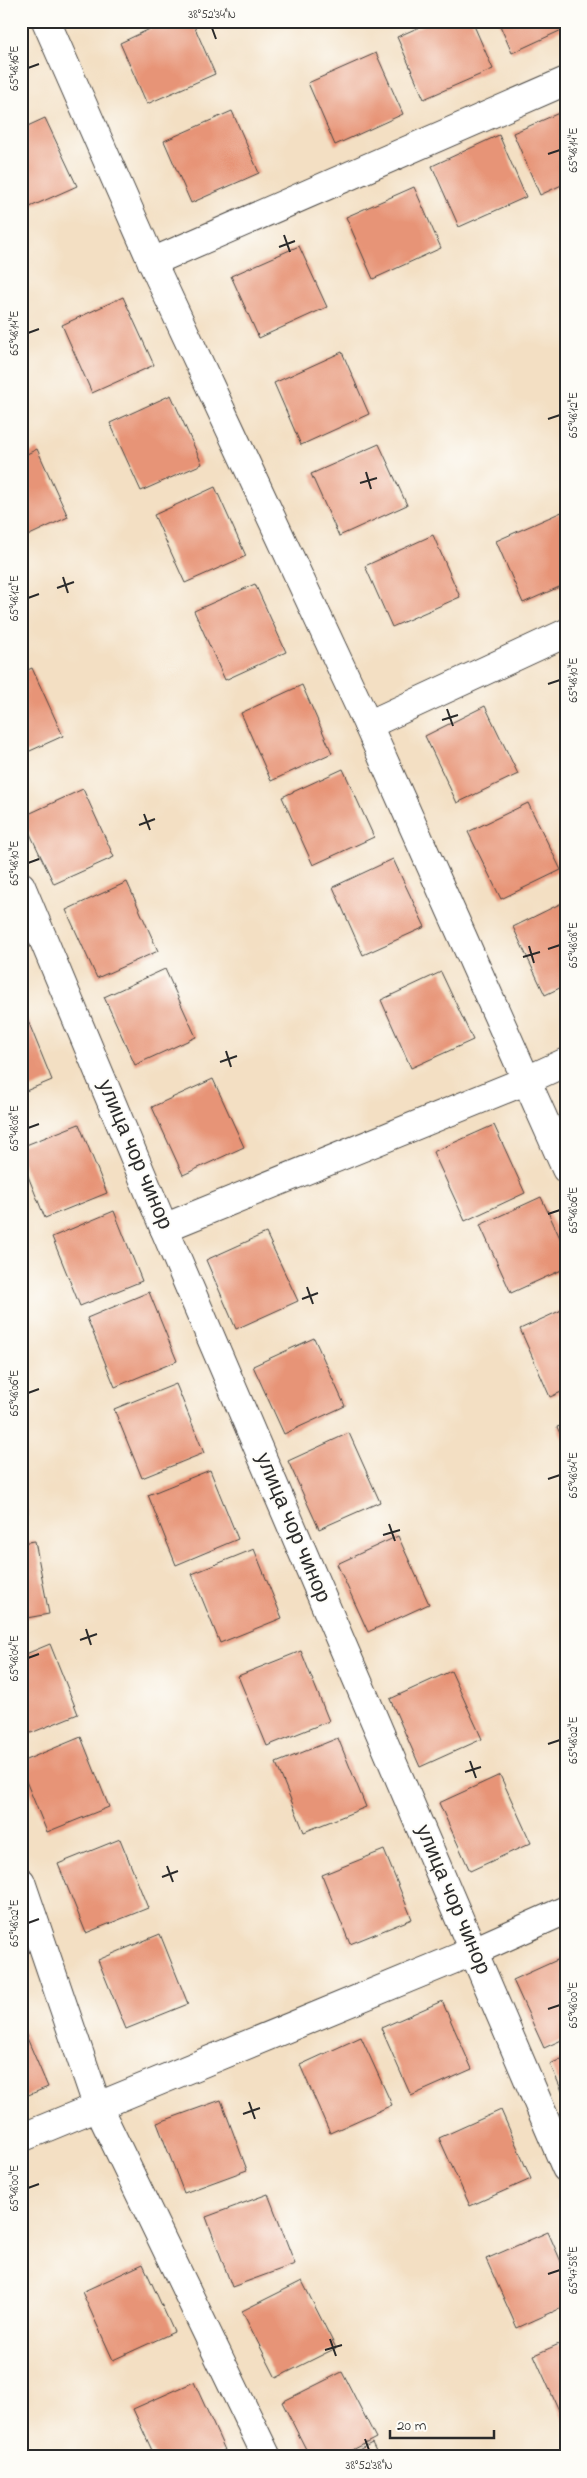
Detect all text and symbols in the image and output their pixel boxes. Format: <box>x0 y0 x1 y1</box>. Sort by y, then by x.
text: 38°52'34"N <box>188 6 236 24</box>
text: 65°48'16"E <box>6 45 24 91</box>
text: 65°48'14"E <box>565 128 583 172</box>
text: 65°48'14"E <box>6 311 24 355</box>
text: 65°48'12"E <box>565 392 583 438</box>
text: 65°48'12"E <box>6 575 24 621</box>
text: 65°48'10"E <box>565 657 583 703</box>
text: 65°48'10"E <box>6 840 24 886</box>
text: 65°48'08"E <box>565 922 583 968</box>
street label: улица чор чинор <box>89 1075 179 1235</box>
text: 65°48'08"E <box>6 1105 24 1151</box>
text: 65°48'06"E <box>565 1187 583 1233</box>
text: 65°48'06"E <box>6 1370 24 1416</box>
street label: улица чор чинор <box>247 1448 337 1608</box>
text: 65°48'04"E <box>565 1452 583 1498</box>
text: 65°48'04"E <box>6 1635 24 1681</box>
text: 65°48'02"E <box>565 1716 583 1764</box>
street label: улица чор чинор <box>407 1820 497 1980</box>
text: 65°48'02"E <box>6 1899 24 1947</box>
text: 65°48'00"E <box>565 1982 583 2028</box>
text: 65°48'00"E <box>6 2165 24 2211</box>
text: 65°47'58"E <box>565 2246 583 2294</box>
scale bar <box>390 2408 493 2440</box>
text: 20 m <box>397 2415 427 2437</box>
text: 38°52'38"N <box>345 2457 393 2475</box>

